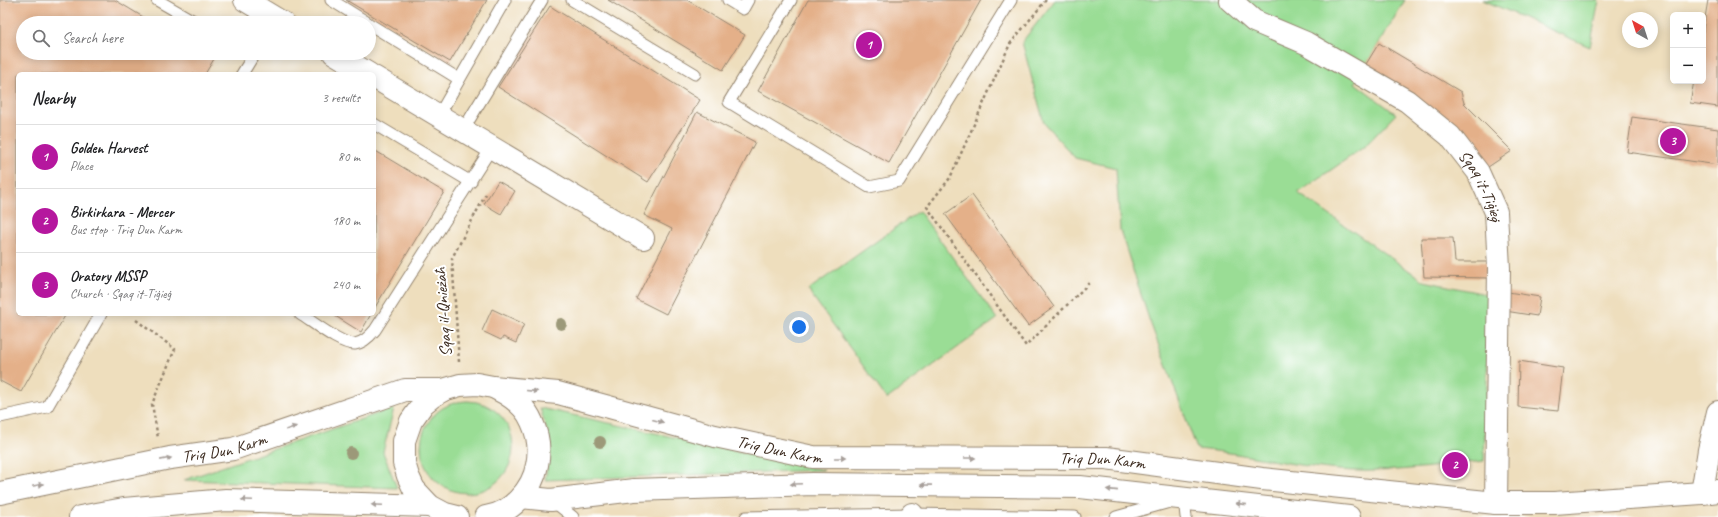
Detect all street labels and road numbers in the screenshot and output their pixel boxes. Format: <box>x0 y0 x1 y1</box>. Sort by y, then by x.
street label: Sqaq it-Tiġieġ <box>1454 146 1507 223</box>
street label: Sqaq il-Qnieżaħ <box>429 266 457 357</box>
street label: Triq Dun Karm <box>181 427 271 467</box>
street label: Triq Dun Karm <box>735 430 823 468</box>
street label: Triq Dun Karm <box>1059 447 1148 474</box>

